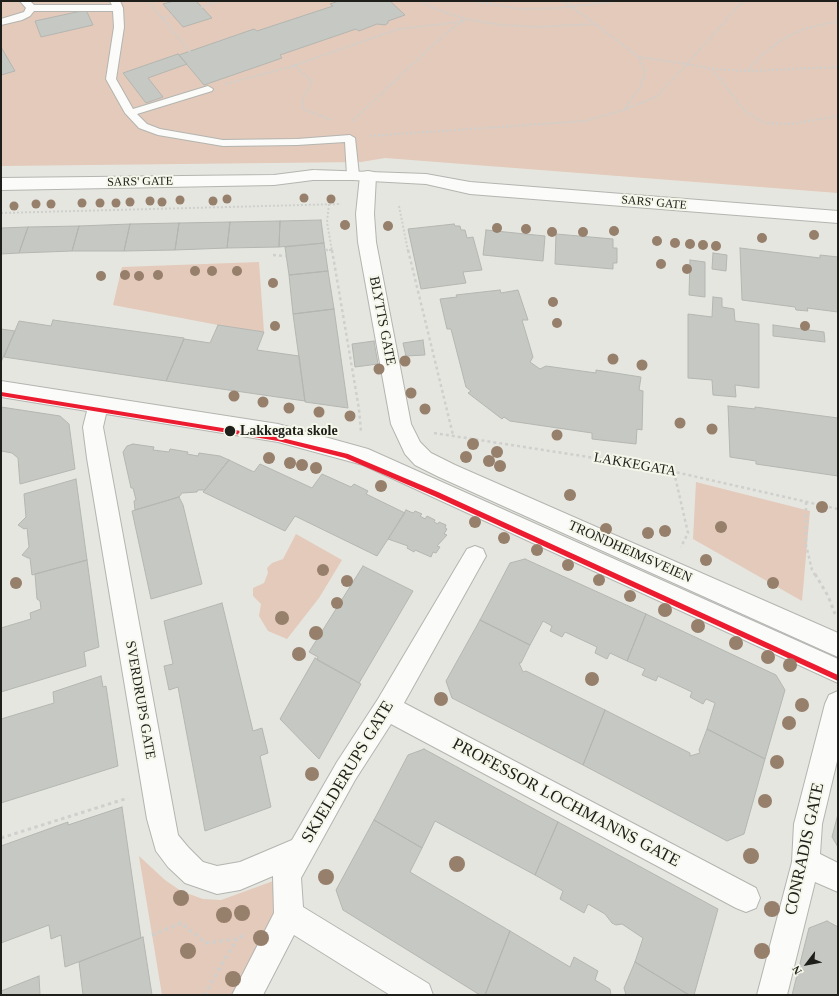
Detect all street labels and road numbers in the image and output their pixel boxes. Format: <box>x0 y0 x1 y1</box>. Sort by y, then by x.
street label: SARS' GATE <box>107 174 173 190</box>
street label: SARS' GATE <box>621 193 687 213</box>
street label: BLYTTS GATE <box>365 275 399 367</box>
street label: LAKKEGATA <box>592 449 678 481</box>
street label: TRONDHEIMSVEIEN <box>565 517 695 587</box>
street label: SVERDRUPS GATE <box>121 639 159 761</box>
street label: SKJELDERUPS GATE <box>298 697 398 847</box>
street label: PROFESSOR LOCHMANNS GATE <box>449 734 683 872</box>
street label: CONRADIS GATE <box>781 781 829 917</box>

